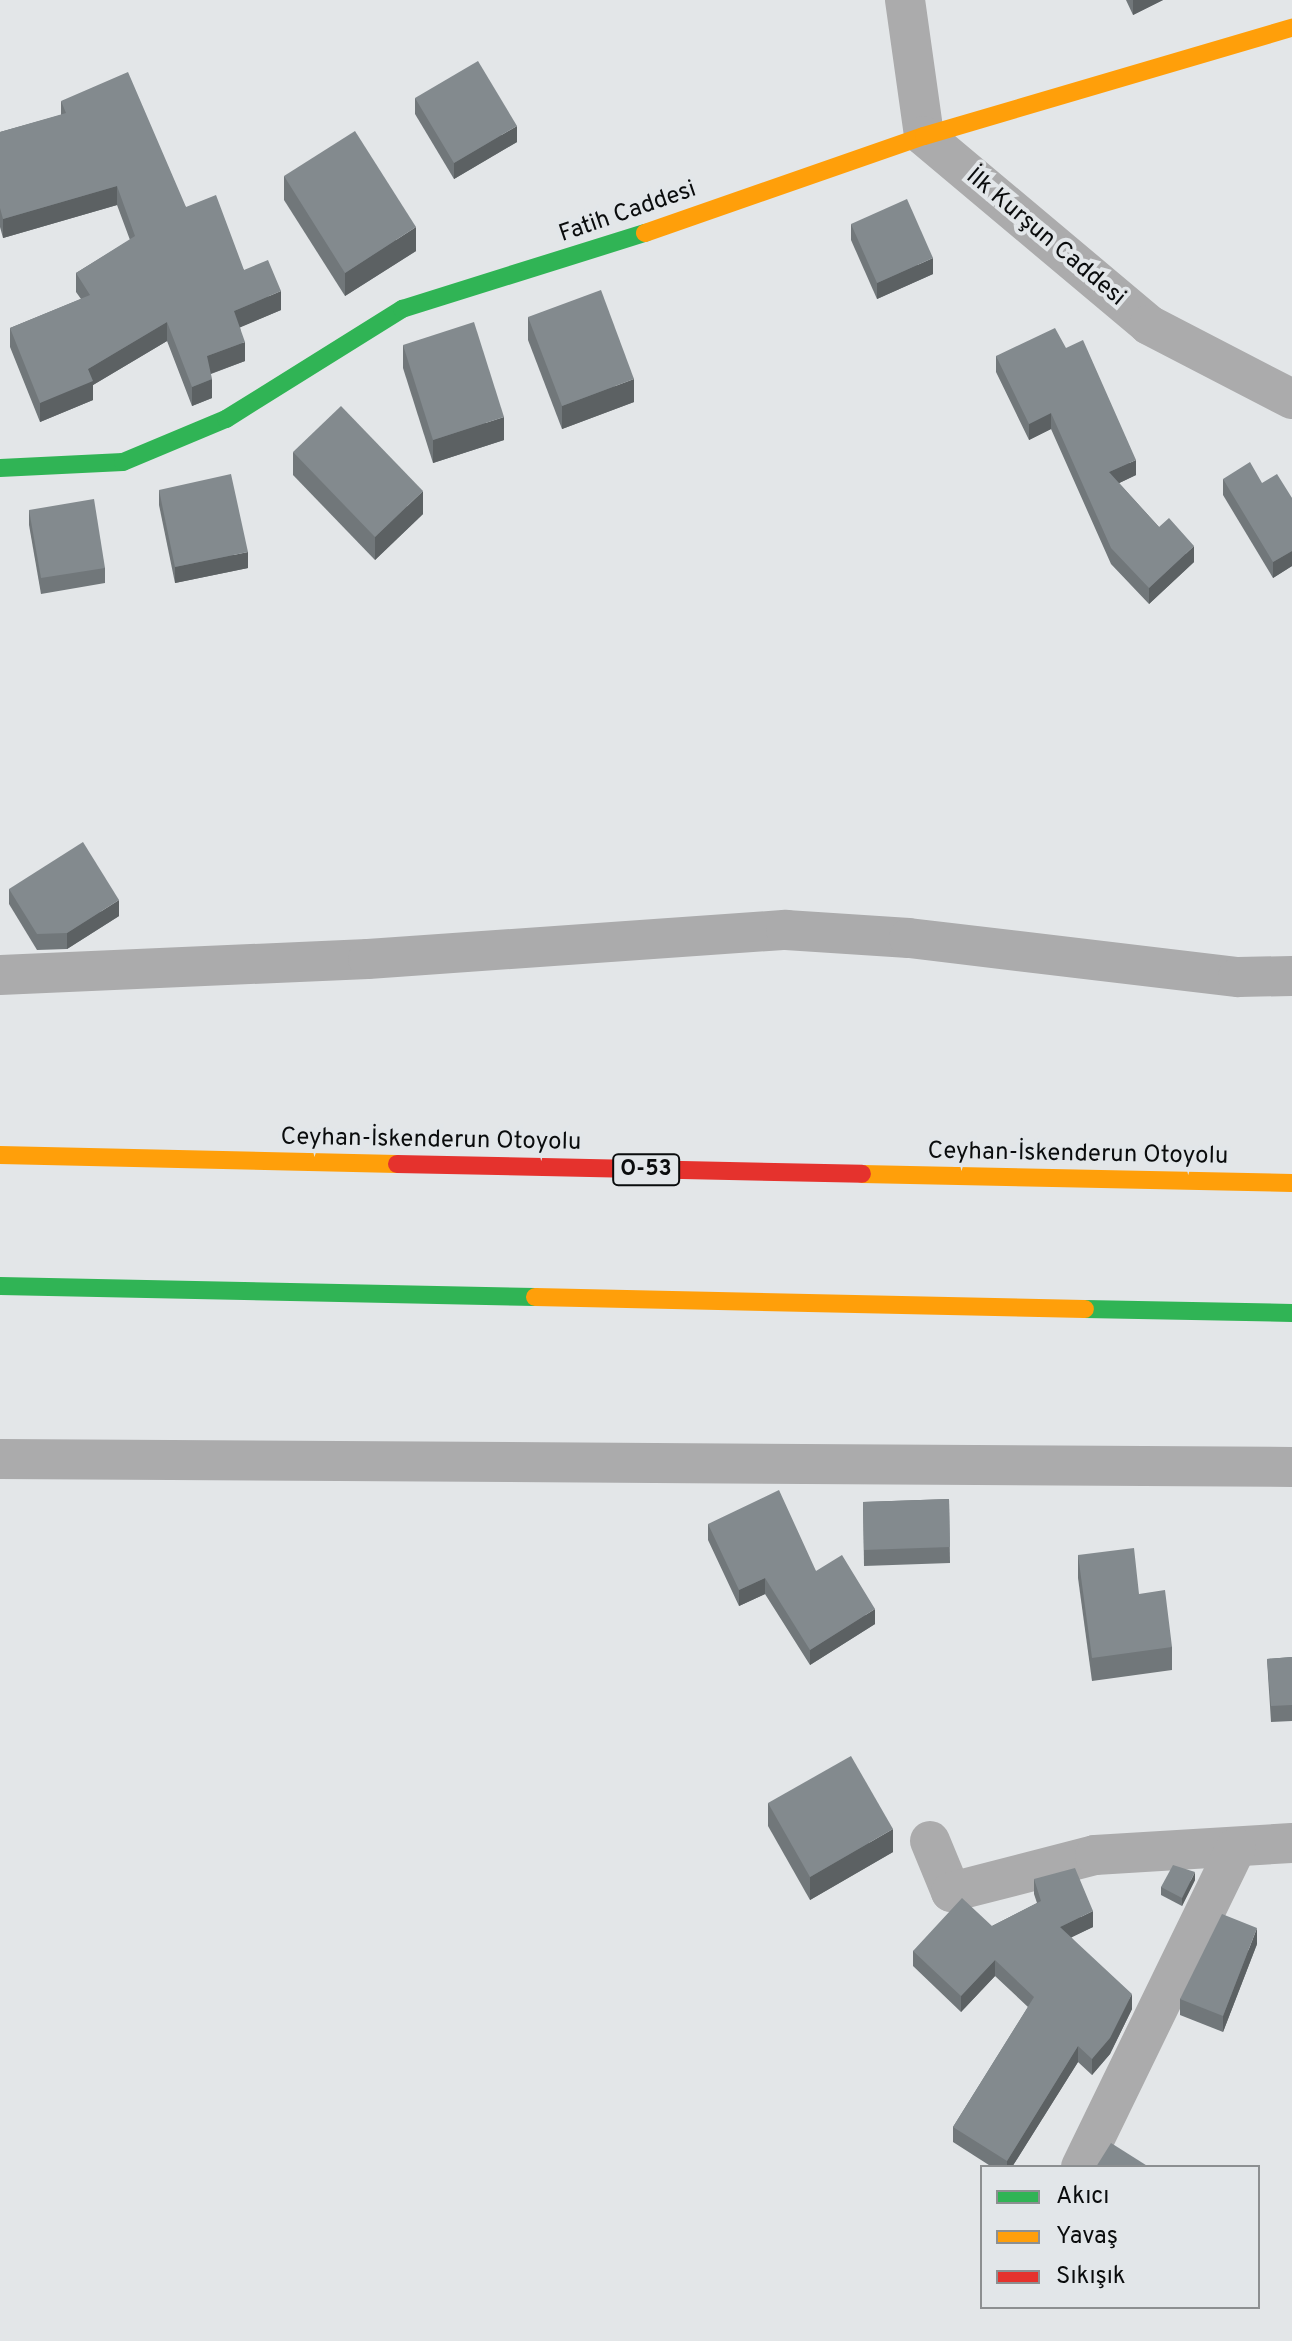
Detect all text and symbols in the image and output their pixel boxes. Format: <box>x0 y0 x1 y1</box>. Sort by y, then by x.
street label: İlk Kurşun Caddesi <box>959 163 1131 313</box>
street label: Fatih Caddesi <box>556 176 700 250</box>
street label: Ceyhan-İskenderun Otoyolu <box>280 1124 582 1158</box>
street label: Ceyhan-İskenderun Otoyolu <box>927 1138 1229 1172</box>
road number: O-53 <box>612 1152 680 1188</box>
legend <box>980 2165 1260 2309</box>
text: Akıcı <box>1056 2182 1109 2212</box>
text: Yavaş <box>1056 2222 1118 2252</box>
text: Sıkışık <box>1056 2262 1126 2292</box>

